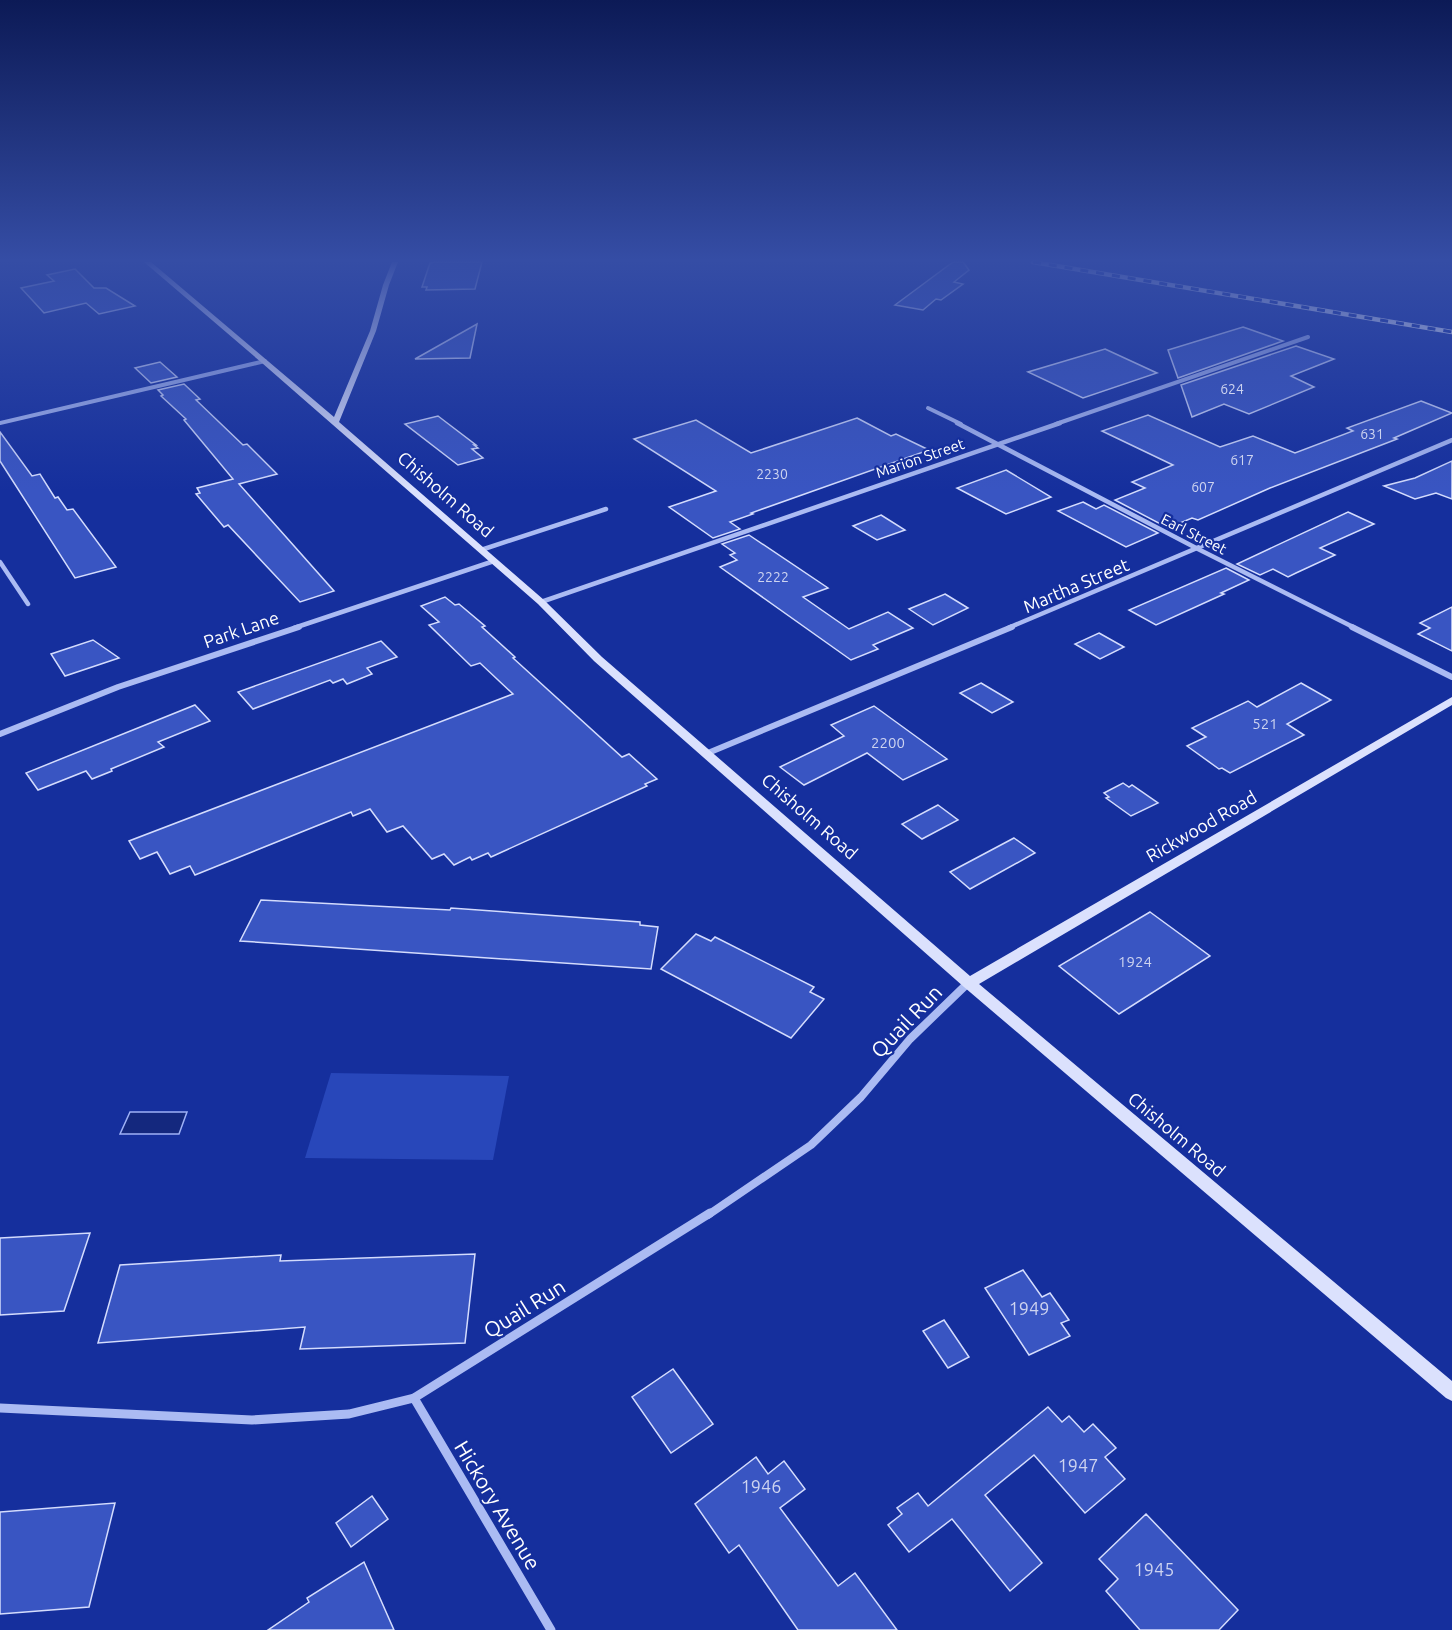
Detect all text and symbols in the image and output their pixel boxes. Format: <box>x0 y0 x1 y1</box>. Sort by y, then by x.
house number: 624 <box>1220 381 1244 397</box>
house number: 631 <box>1360 426 1384 442</box>
street label: Marion Street <box>873 435 967 481</box>
street label: Chisholm Road <box>394 447 498 541</box>
house number: 617 <box>1230 452 1254 468</box>
house number: 2230 <box>756 466 788 482</box>
house number: 607 <box>1191 479 1215 495</box>
street label: Earl Street <box>1158 510 1230 558</box>
street label: Martha Street <box>1020 554 1132 616</box>
house number: 2222 <box>757 569 789 585</box>
street label: Park Lane <box>201 607 281 651</box>
house number: 521 <box>1252 715 1278 732</box>
house number: 2200 <box>871 734 905 751</box>
street label: Chisholm Road <box>758 769 862 863</box>
street label: Rickwood Road <box>1142 786 1260 866</box>
house number: 1924 <box>1118 953 1152 970</box>
street label: Quail Run <box>866 980 946 1062</box>
street label: Chisholm Road <box>1125 1088 1229 1180</box>
street label: Quail Run <box>479 1274 569 1342</box>
house number: 1949 <box>1009 1298 1049 1318</box>
street label: Hickory Avenue <box>450 1436 546 1574</box>
house number: 1947 <box>1058 1455 1098 1475</box>
house number: 1946 <box>741 1476 781 1496</box>
house number: 1945 <box>1134 1559 1174 1579</box>

